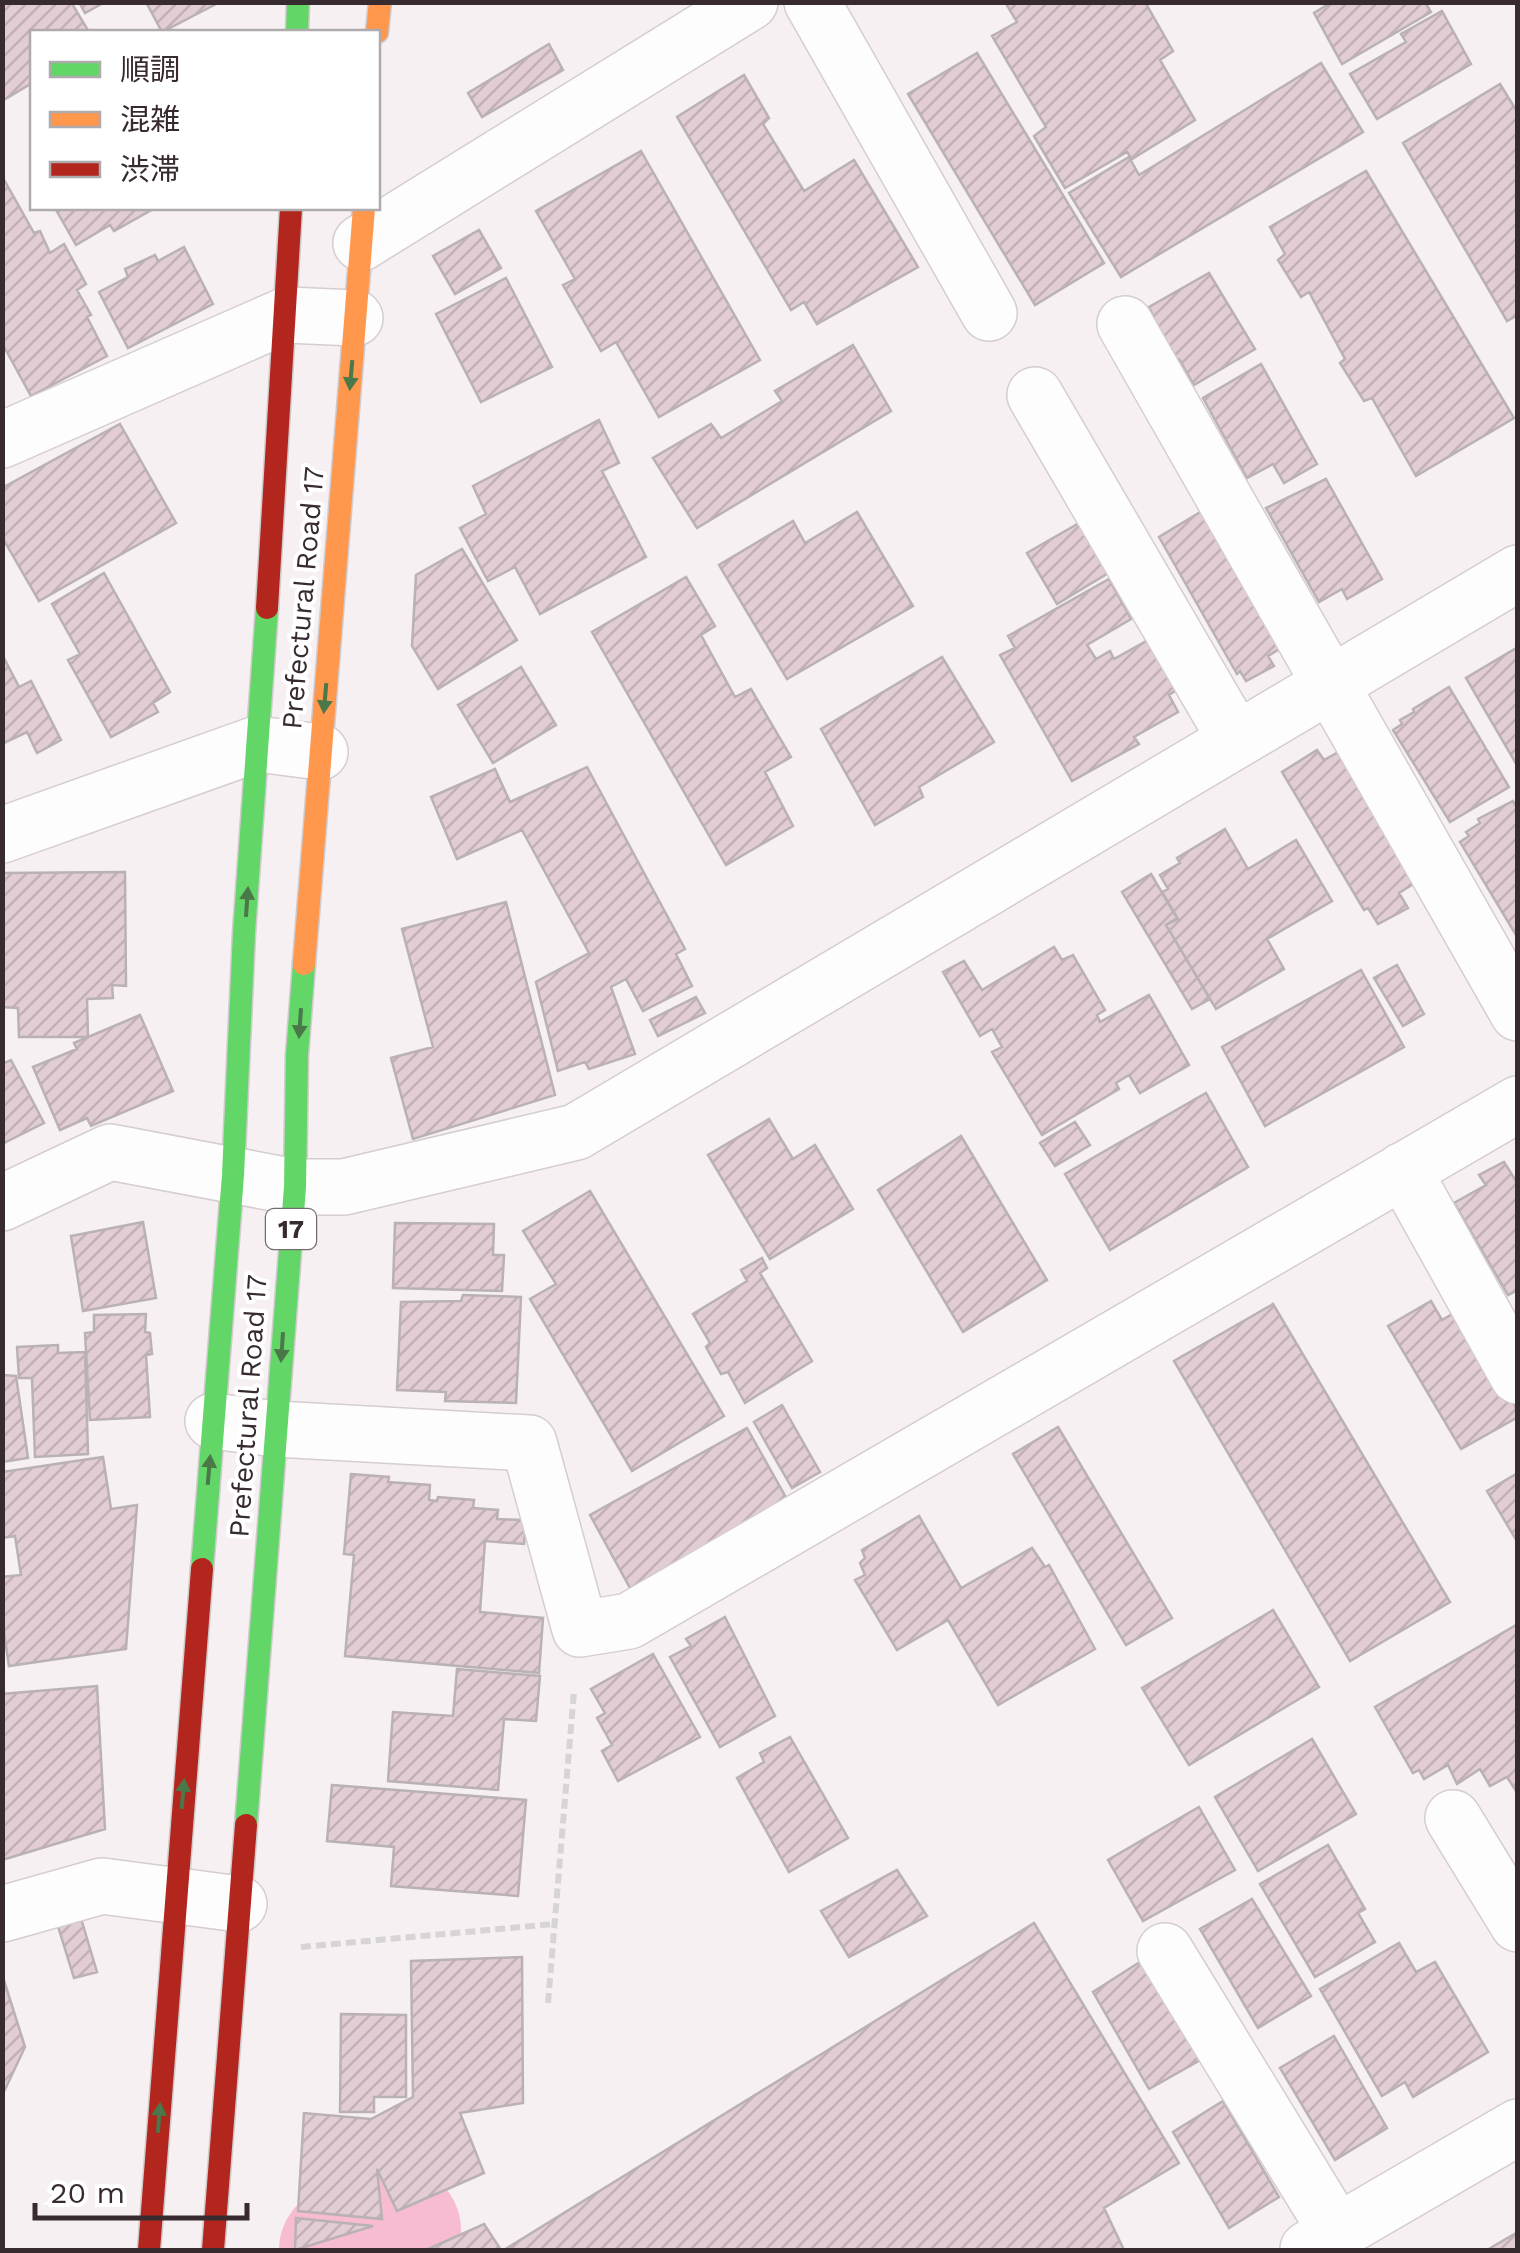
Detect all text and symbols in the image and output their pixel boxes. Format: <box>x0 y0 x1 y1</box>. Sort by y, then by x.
legend <box>30 30 380 210</box>
text: 順調 <box>120 52 180 87</box>
text: 混雑 <box>120 102 180 137</box>
text: 渋滞 <box>120 152 180 187</box>
one-way arrow <box>342 359 358 391</box>
street label: Prefectural Road 17 <box>275 465 331 731</box>
one-way arrow <box>316 683 332 715</box>
one-way arrow <box>239 885 255 917</box>
one-way arrow <box>292 1007 308 1039</box>
road number: 17 <box>266 1209 316 1249</box>
street label: Prefectural Road 17 <box>222 1273 274 1539</box>
one-way arrow <box>274 1331 290 1363</box>
one-way arrow <box>202 1454 218 1486</box>
one-way arrow <box>175 1778 191 1810</box>
one-way arrow <box>151 2102 167 2134</box>
scale bar <box>35 2158 248 2220</box>
text: 20 m <box>50 2175 125 2210</box>

